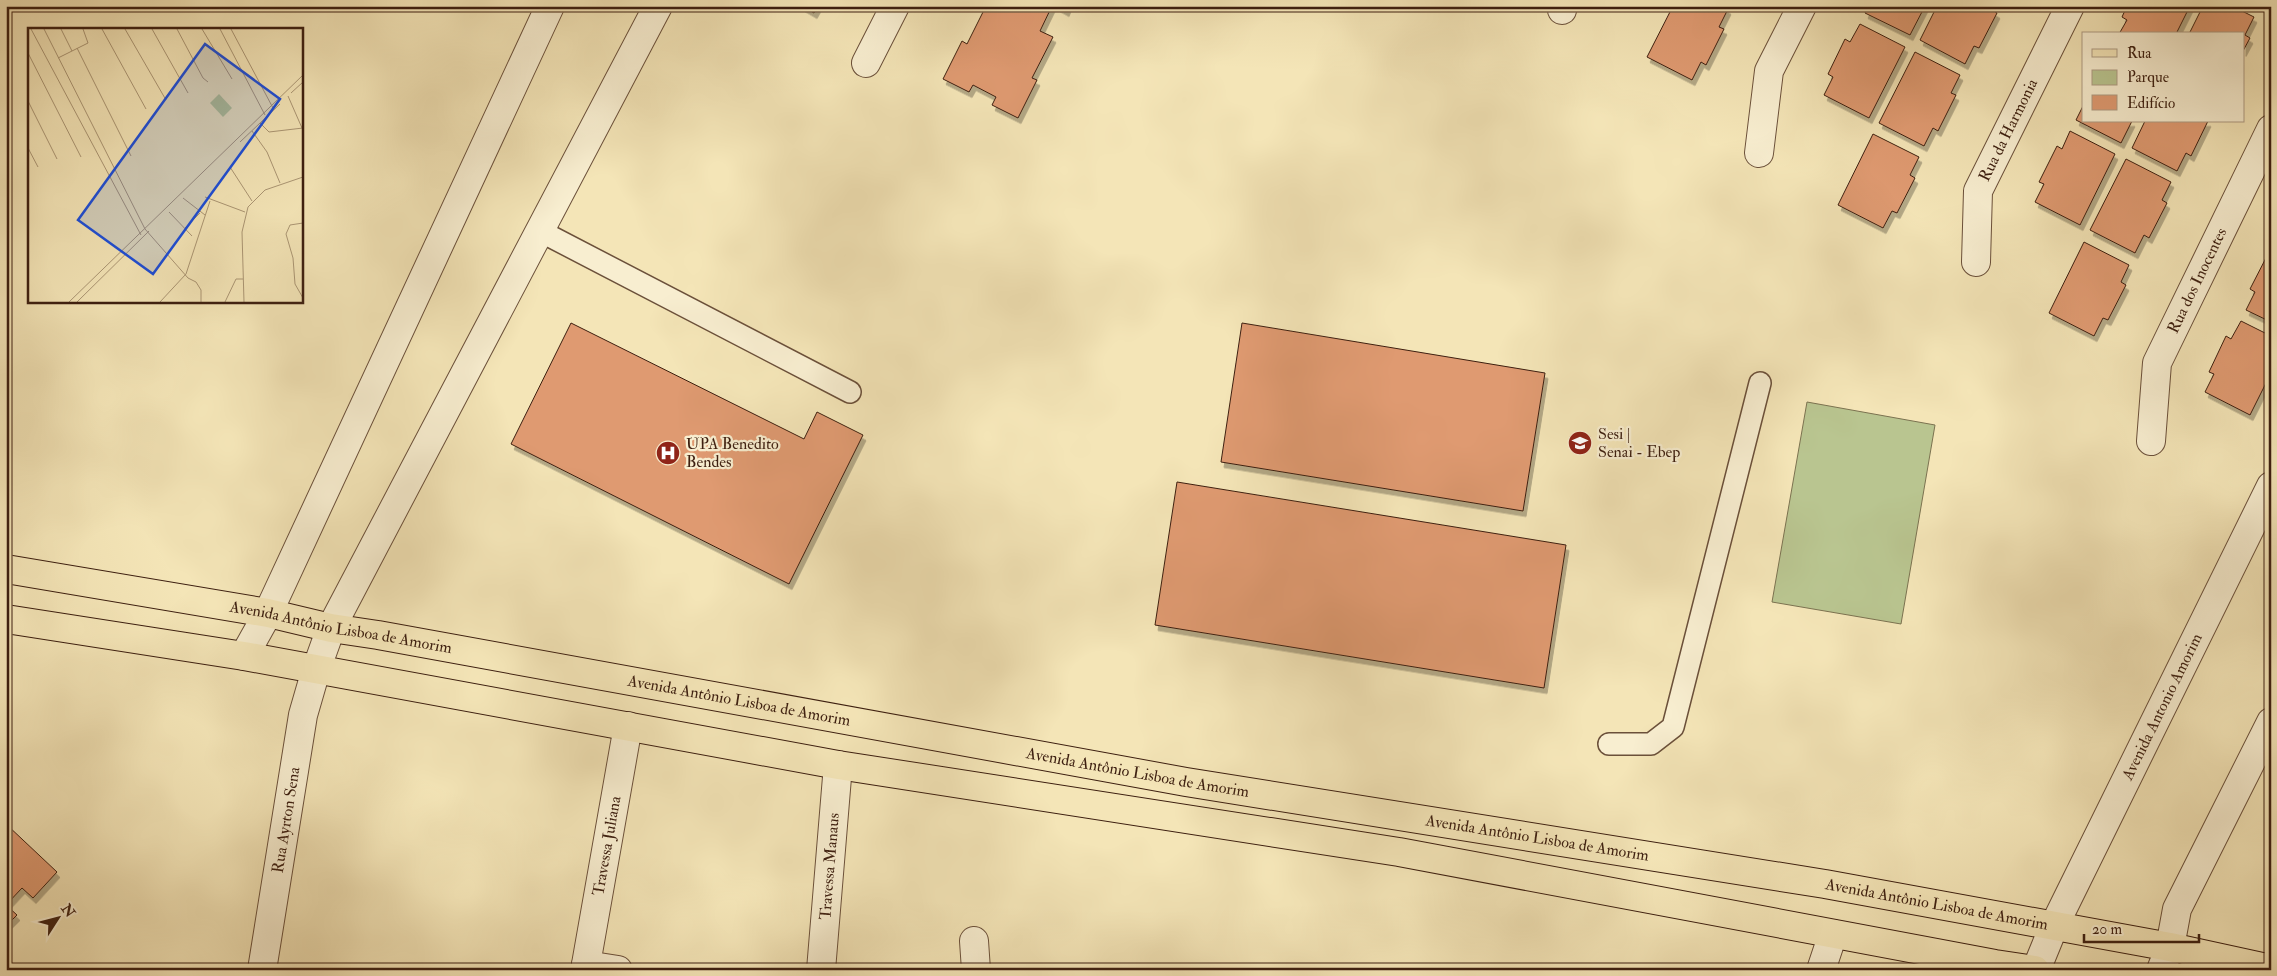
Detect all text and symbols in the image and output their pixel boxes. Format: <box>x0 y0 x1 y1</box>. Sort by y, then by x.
inset map <box>28 28 302 302</box>
legend <box>2082 32 2244 122</box>
text: Rua <box>2127 44 2152 63</box>
text: Parque <box>2127 68 2169 87</box>
street label: Rua da Harmonia <box>1974 75 2042 185</box>
text: Edifício <box>2127 94 2175 113</box>
street label: Rua dos Inocentes <box>2163 224 2231 337</box>
place label: Sesi | Senai - Ebep <box>1598 424 1680 463</box>
school or university icon: Sesi | Senai - Ebep <box>1567 430 1593 456</box>
place label: UPA Benedito Bendes <box>686 434 779 472</box>
hospital icon: UPA Benedito Bendes <box>655 440 681 466</box>
street label: Avenida Antônio Lisboa de Amorim <box>227 597 454 658</box>
street label: Avenida Antonio Amorim <box>2117 630 2207 784</box>
street label: Avenida Antônio Lisboa de Amorim <box>625 670 853 731</box>
street label: Avenida Antônio Lisboa de Amorim <box>1024 743 1251 802</box>
street label: Rua Ayrton Sena <box>268 765 305 874</box>
street label: Travessa Juliana <box>588 794 626 897</box>
street label: Avenida Antônio Lisboa de Amorim <box>1423 810 1651 866</box>
street label: Travessa Manaus <box>815 812 844 921</box>
street label: Avenida Antônio Lisboa de Amorim <box>1823 874 2050 935</box>
north arrow <box>32 894 82 944</box>
text: N <box>57 900 79 921</box>
scale bar <box>2084 911 2200 943</box>
text: 20 m <box>2092 920 2122 939</box>

